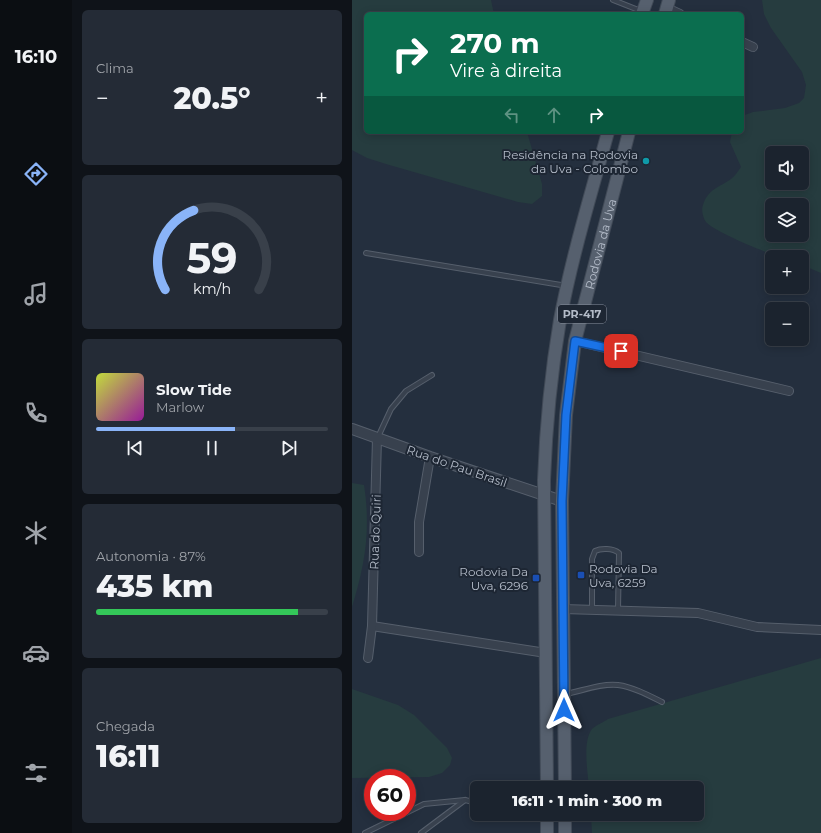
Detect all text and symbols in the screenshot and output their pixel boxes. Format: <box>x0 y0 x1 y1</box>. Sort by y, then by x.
text: 270 m <box>450 26 540 60</box>
icon: right <box>384 28 436 80</box>
text: 16:10 <box>15 46 57 68</box>
text: Clima <box>96 60 134 76</box>
text: Vire à direita <box>450 60 562 82</box>
text: 20.5° <box>173 80 251 117</box>
text: − <box>96 85 109 112</box>
text: + <box>315 85 328 112</box>
icon: left <box>501 104 523 126</box>
icon: ahead <box>543 104 565 126</box>
icon: right <box>585 104 607 126</box>
map controls <box>765 146 809 346</box>
button: sound <box>765 146 809 190</box>
place label: Residência na Rodovia da Uva - Colombo <box>503 147 638 176</box>
marker: Residência na Rodovia da Uva - Colombo <box>641 156 651 166</box>
icon: directions <box>22 160 50 188</box>
street label: Rodovia da Uva <box>581 197 619 291</box>
button: layers <box>765 198 809 242</box>
text: 59 <box>186 233 238 283</box>
button: + <box>765 250 809 294</box>
text: km/h <box>193 279 231 297</box>
icon: music <box>22 280 50 308</box>
button: − <box>765 302 809 346</box>
road number: PR-417 <box>558 305 606 323</box>
pin <box>604 334 638 368</box>
icon: arrive <box>610 340 632 362</box>
text: Slow Tide <box>156 380 232 399</box>
icon: phone <box>22 399 50 427</box>
text: Marlow <box>156 399 204 415</box>
icon: previous <box>124 437 146 459</box>
icon: pause <box>201 437 223 459</box>
icon: next <box>278 437 300 459</box>
street label: Rua do Pau Brasil <box>405 442 509 490</box>
street label: Rua do Quiri <box>366 494 384 570</box>
icon: climate <box>22 519 50 547</box>
text: Autonomia · 87% <box>96 548 206 564</box>
place label: Rodovia Da Uva, 6259 <box>589 561 658 590</box>
place label: Rodovia Da Uva, 6296 <box>459 564 528 593</box>
text: 435 km <box>96 568 213 605</box>
marker: Rodovia Da Uva, 6259 <box>576 570 586 580</box>
marker: Rodovia Da Uva, 6296 <box>531 573 541 583</box>
icon: car <box>22 639 50 667</box>
position arrow <box>543 689 585 731</box>
text: Chegada <box>96 718 155 734</box>
text: 16:11 <box>96 738 160 775</box>
icon: filters <box>22 759 50 787</box>
speed limit sign: 60 <box>364 769 416 821</box>
text: 16:11 · 1 min · 300 m <box>512 791 662 810</box>

